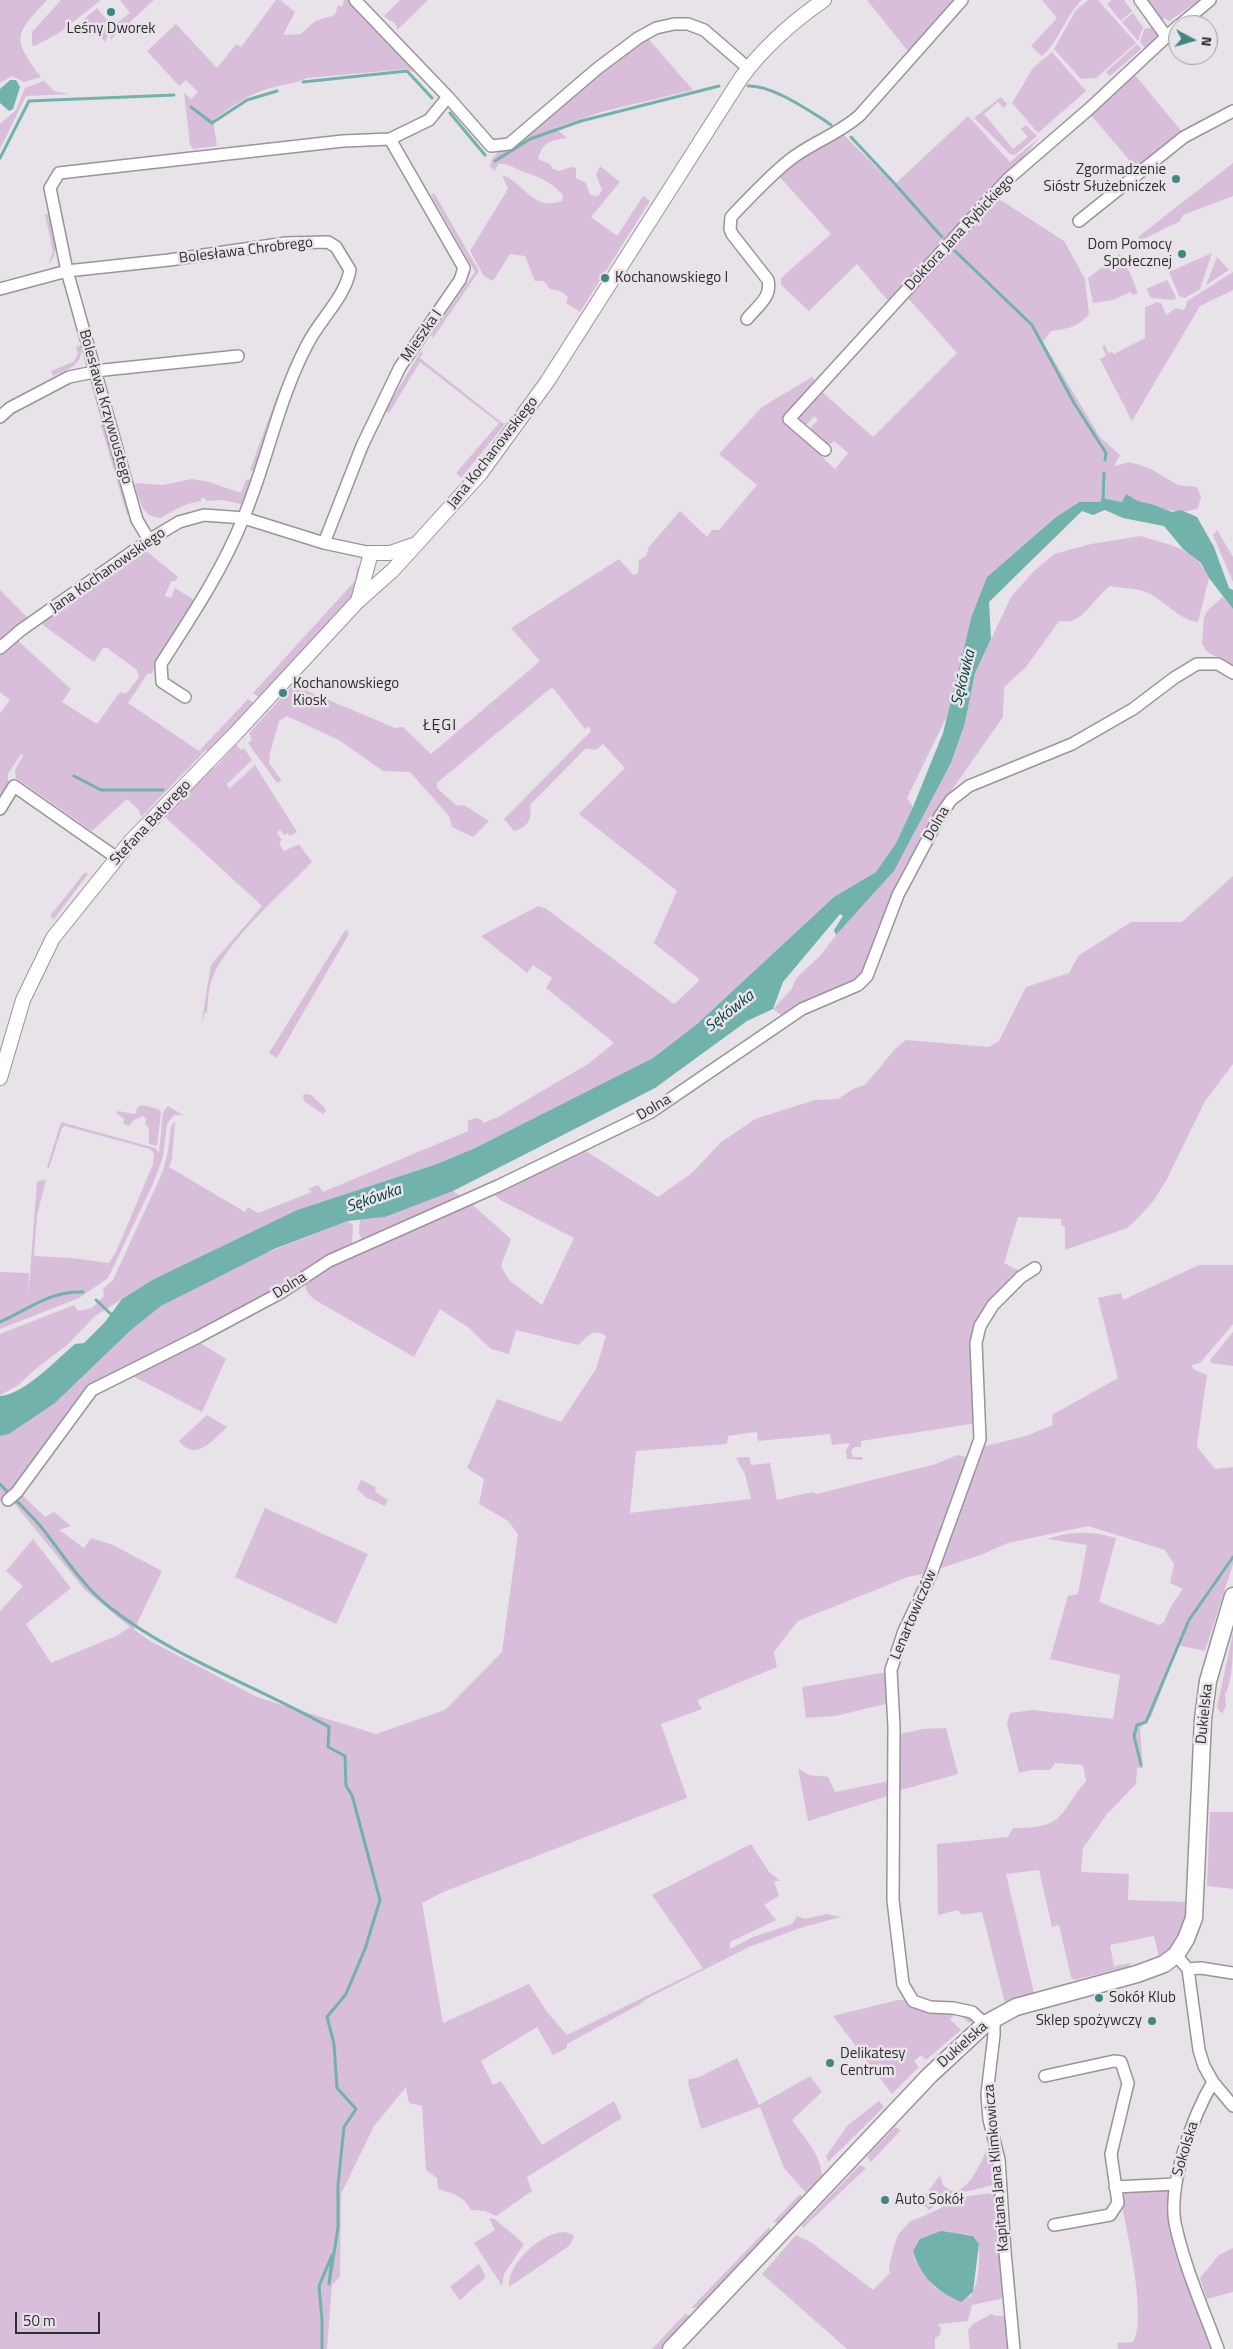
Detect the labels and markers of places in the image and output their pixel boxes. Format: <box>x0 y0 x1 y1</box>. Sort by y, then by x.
marker: Leśny Dworek <box>105 6 117 18</box>
place label: Leśny Dworek <box>67 20 155 38</box>
place label: Zgormadzenie Sióstr Służebniczek <box>1044 161 1166 196</box>
marker: Zgormadzenie Sióstr Służebniczek <box>1170 173 1182 185</box>
place label: Dom Pomocy Społecznej <box>1088 236 1172 271</box>
marker: Dom Pomocy Społecznej <box>1176 248 1188 260</box>
place label: Kochanowskiego I <box>615 269 728 287</box>
marker: Kochanowskiego I <box>599 272 611 284</box>
place label: Kochanowskiego Kiosk <box>293 675 399 710</box>
marker: Kochanowskiego Kiosk <box>277 687 289 699</box>
place label: Sokół Klub <box>1109 1989 1176 2007</box>
marker: Sokół Klub <box>1093 1992 1105 2004</box>
place label: Sklep spożywczy <box>1036 2012 1142 2030</box>
marker: Sklep spożywczy <box>1146 2015 1158 2027</box>
place label: Delikatesy Centrum <box>840 2045 906 2080</box>
marker: Delikatesy Centrum <box>824 2057 836 2069</box>
place label: Auto Sokół <box>895 2191 964 2209</box>
marker: Auto Sokół <box>879 2194 891 2206</box>

